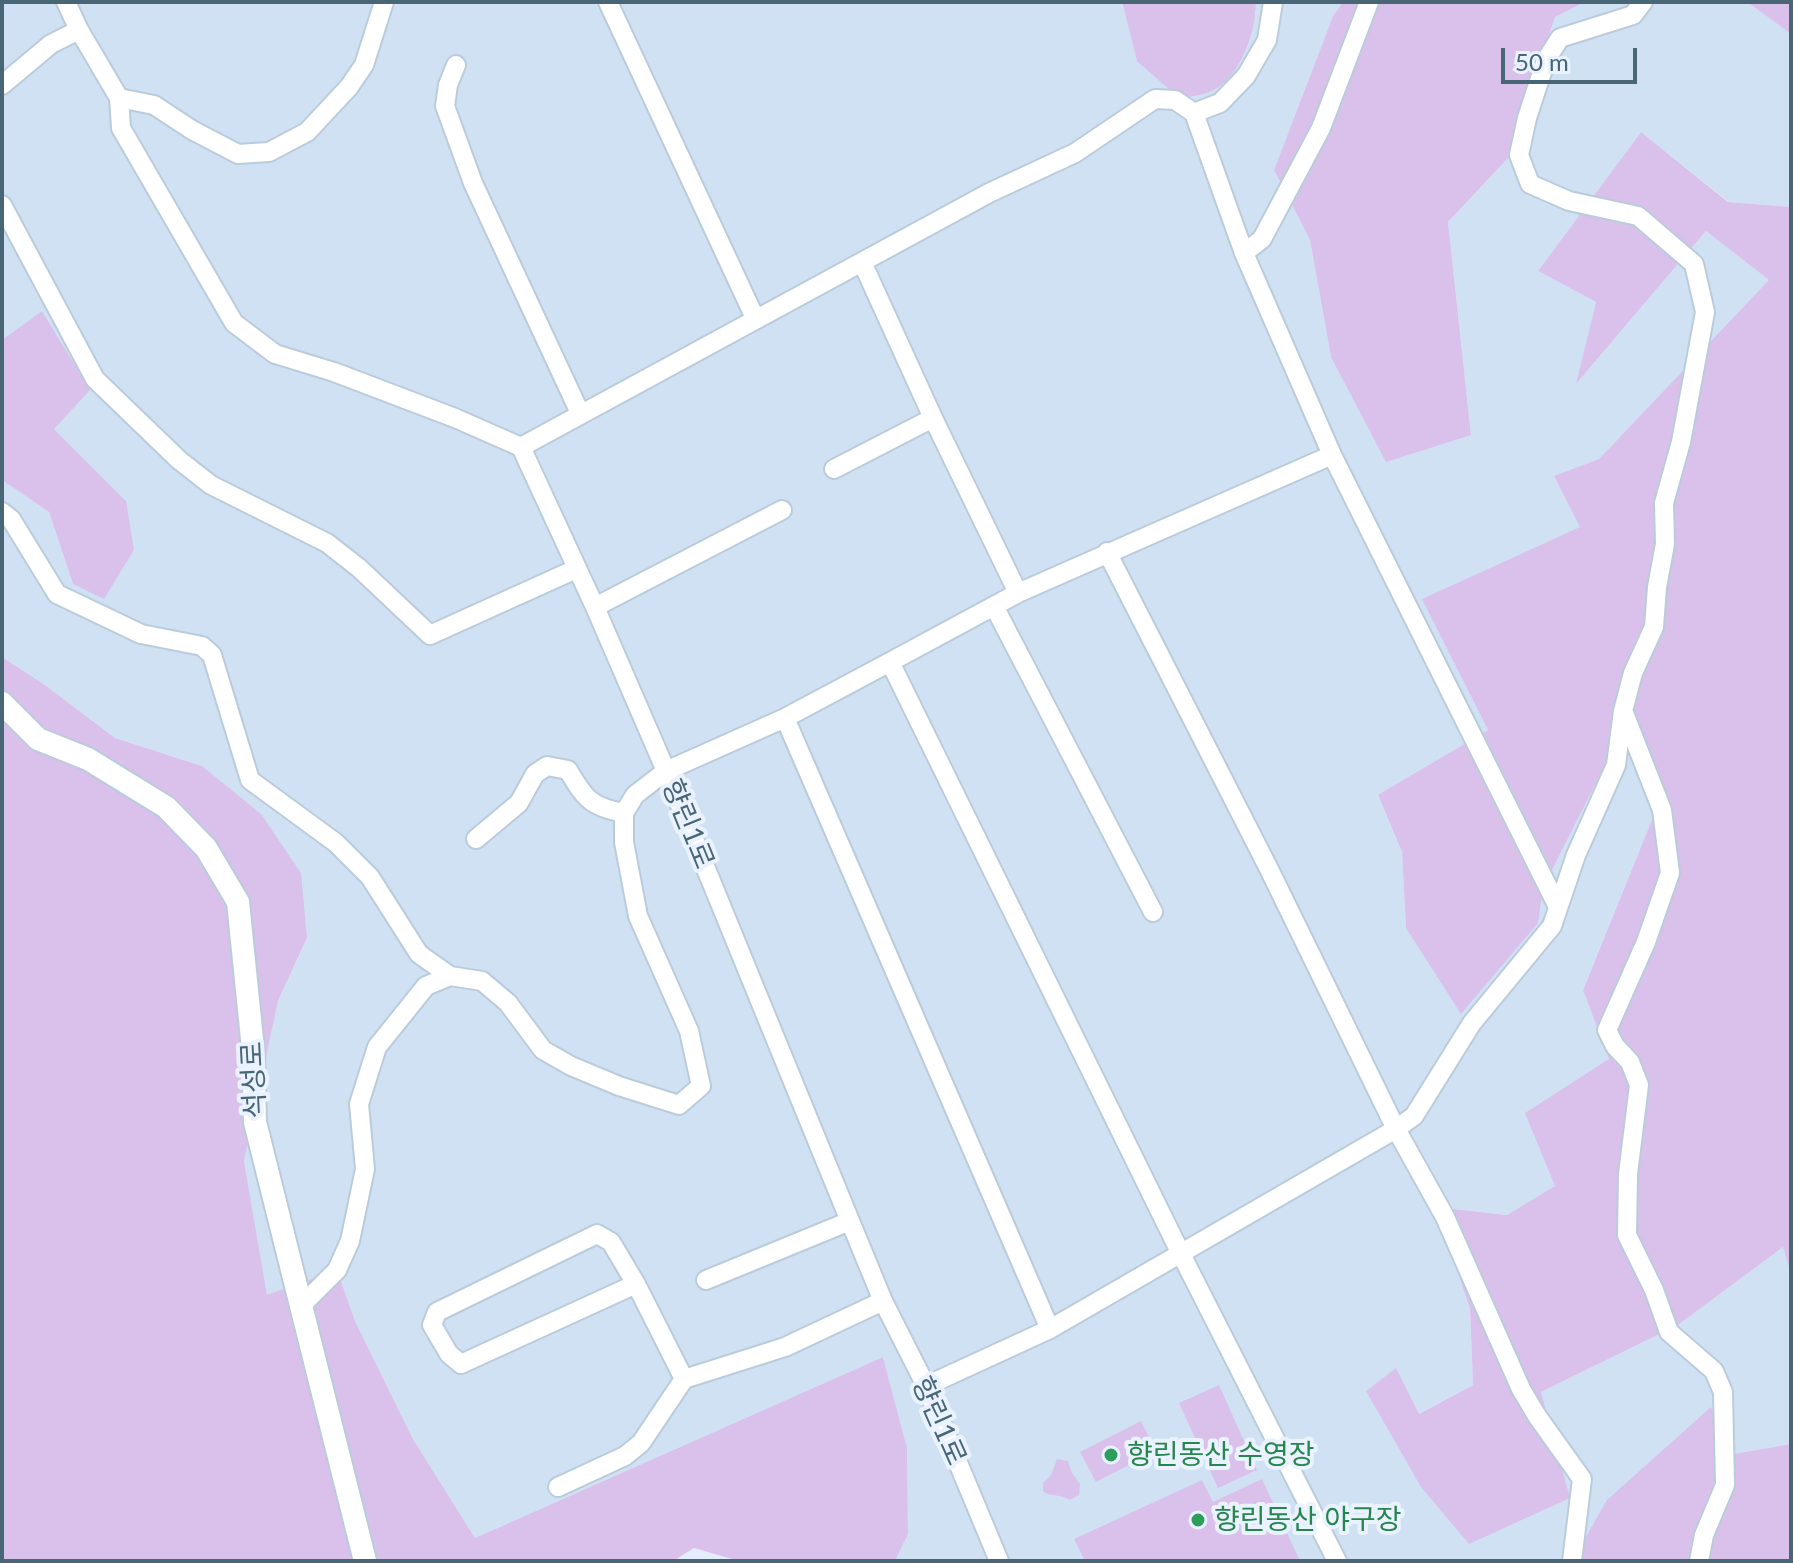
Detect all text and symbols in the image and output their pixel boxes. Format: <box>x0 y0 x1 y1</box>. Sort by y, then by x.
scale bar <box>1505 32 1641 82</box>
text: 50 m <box>1515 47 1569 76</box>
street label: 향린1로 <box>655 774 721 874</box>
street label: 석성로 <box>235 1041 273 1119</box>
street label: 향린1로 <box>905 1371 973 1471</box>
place label: 향린동산 수영장 <box>1127 1438 1314 1472</box>
marker: 향린동산 수영장 <box>1102 1446 1120 1464</box>
place label: 향린동산 야구장 <box>1214 1503 1401 1537</box>
marker: 향린동산 야구장 <box>1189 1511 1207 1529</box>

